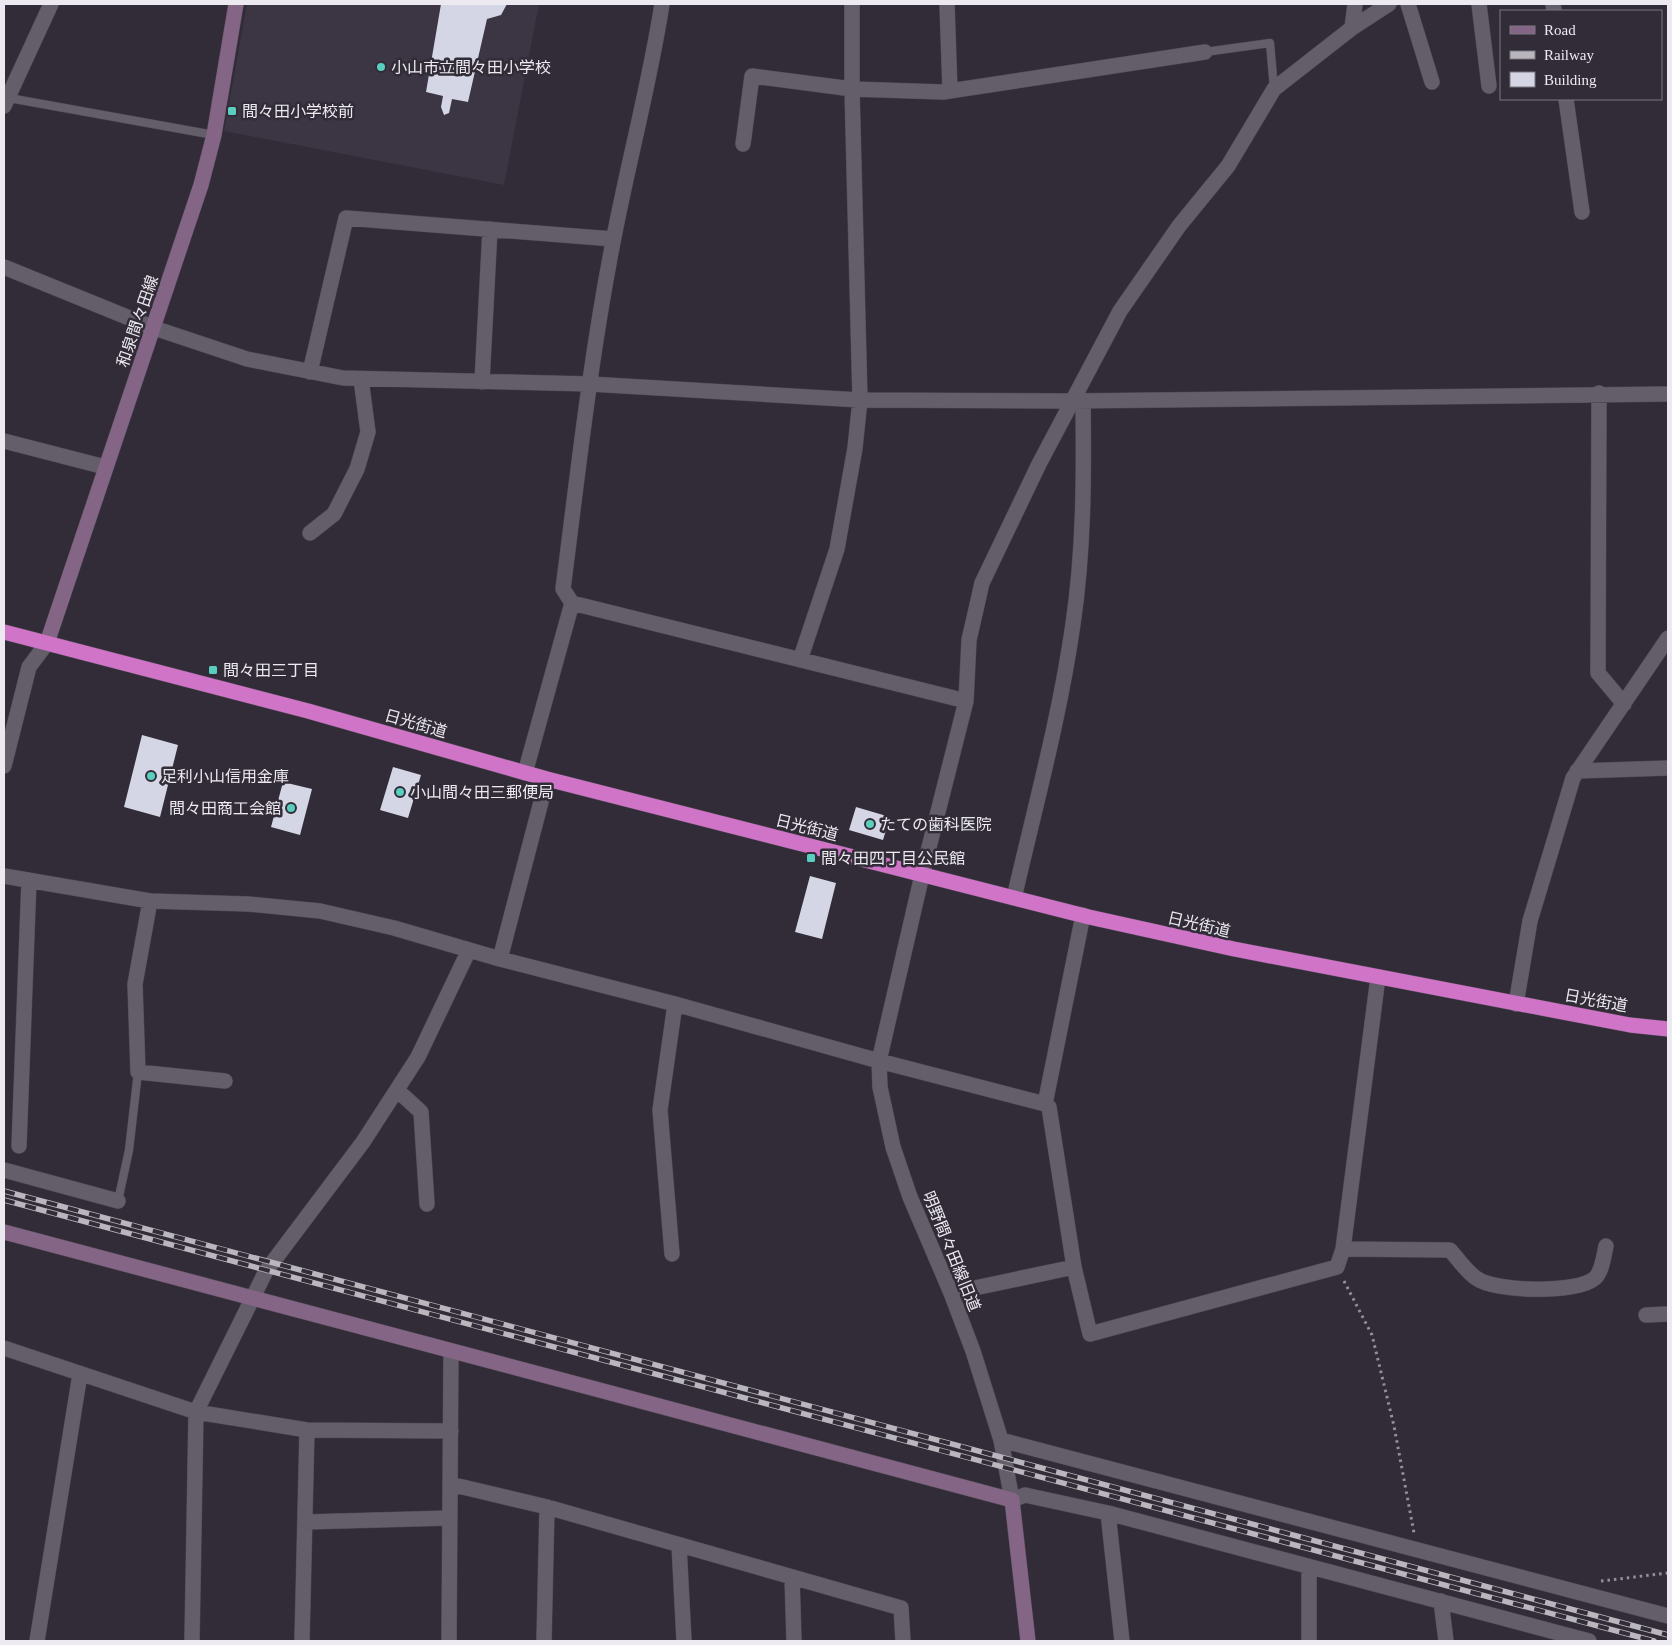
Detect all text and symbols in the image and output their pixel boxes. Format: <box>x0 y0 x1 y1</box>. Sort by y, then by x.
legend <box>1500 10 1662 100</box>
text: Road <box>1544 22 1576 38</box>
text: Railway <box>1544 47 1594 63</box>
place label: 小山市立間々田小学校 <box>391 59 551 76</box>
marker: 小山市立間々田小学校 <box>375 61 387 73</box>
text: Building <box>1544 72 1597 88</box>
place label: 間々田小学校前 <box>242 103 354 120</box>
marker: 間々田小学校前 <box>226 105 238 117</box>
street label: 和泉間々田線 <box>114 273 161 369</box>
place label: 間々田三丁目 <box>223 662 319 679</box>
marker: 間々田三丁目 <box>207 664 219 676</box>
street label: 日光街道 <box>383 706 449 740</box>
place label: 足利小山信用金庫 <box>161 768 289 785</box>
marker: 足利小山信用金庫 <box>145 770 157 782</box>
place label: 小山間々田三郵便局 <box>410 784 554 801</box>
marker: 小山間々田三郵便局 <box>394 786 406 798</box>
place label: 間々田商工会館 <box>169 800 281 817</box>
marker: 間々田商工会館 <box>285 802 297 814</box>
street label: 日光街道 <box>774 811 840 843</box>
place label: たての歯科医院 <box>880 816 992 833</box>
marker: たての歯科医院 <box>864 818 876 830</box>
place label: 間々田四丁目公民館 <box>821 850 965 867</box>
marker: 間々田四丁目公民館 <box>805 852 817 864</box>
street label: 日光街道 <box>1166 909 1232 940</box>
street label: 日光街道 <box>1563 987 1629 1014</box>
street label: 明野間々田線旧道 <box>920 1189 983 1314</box>

